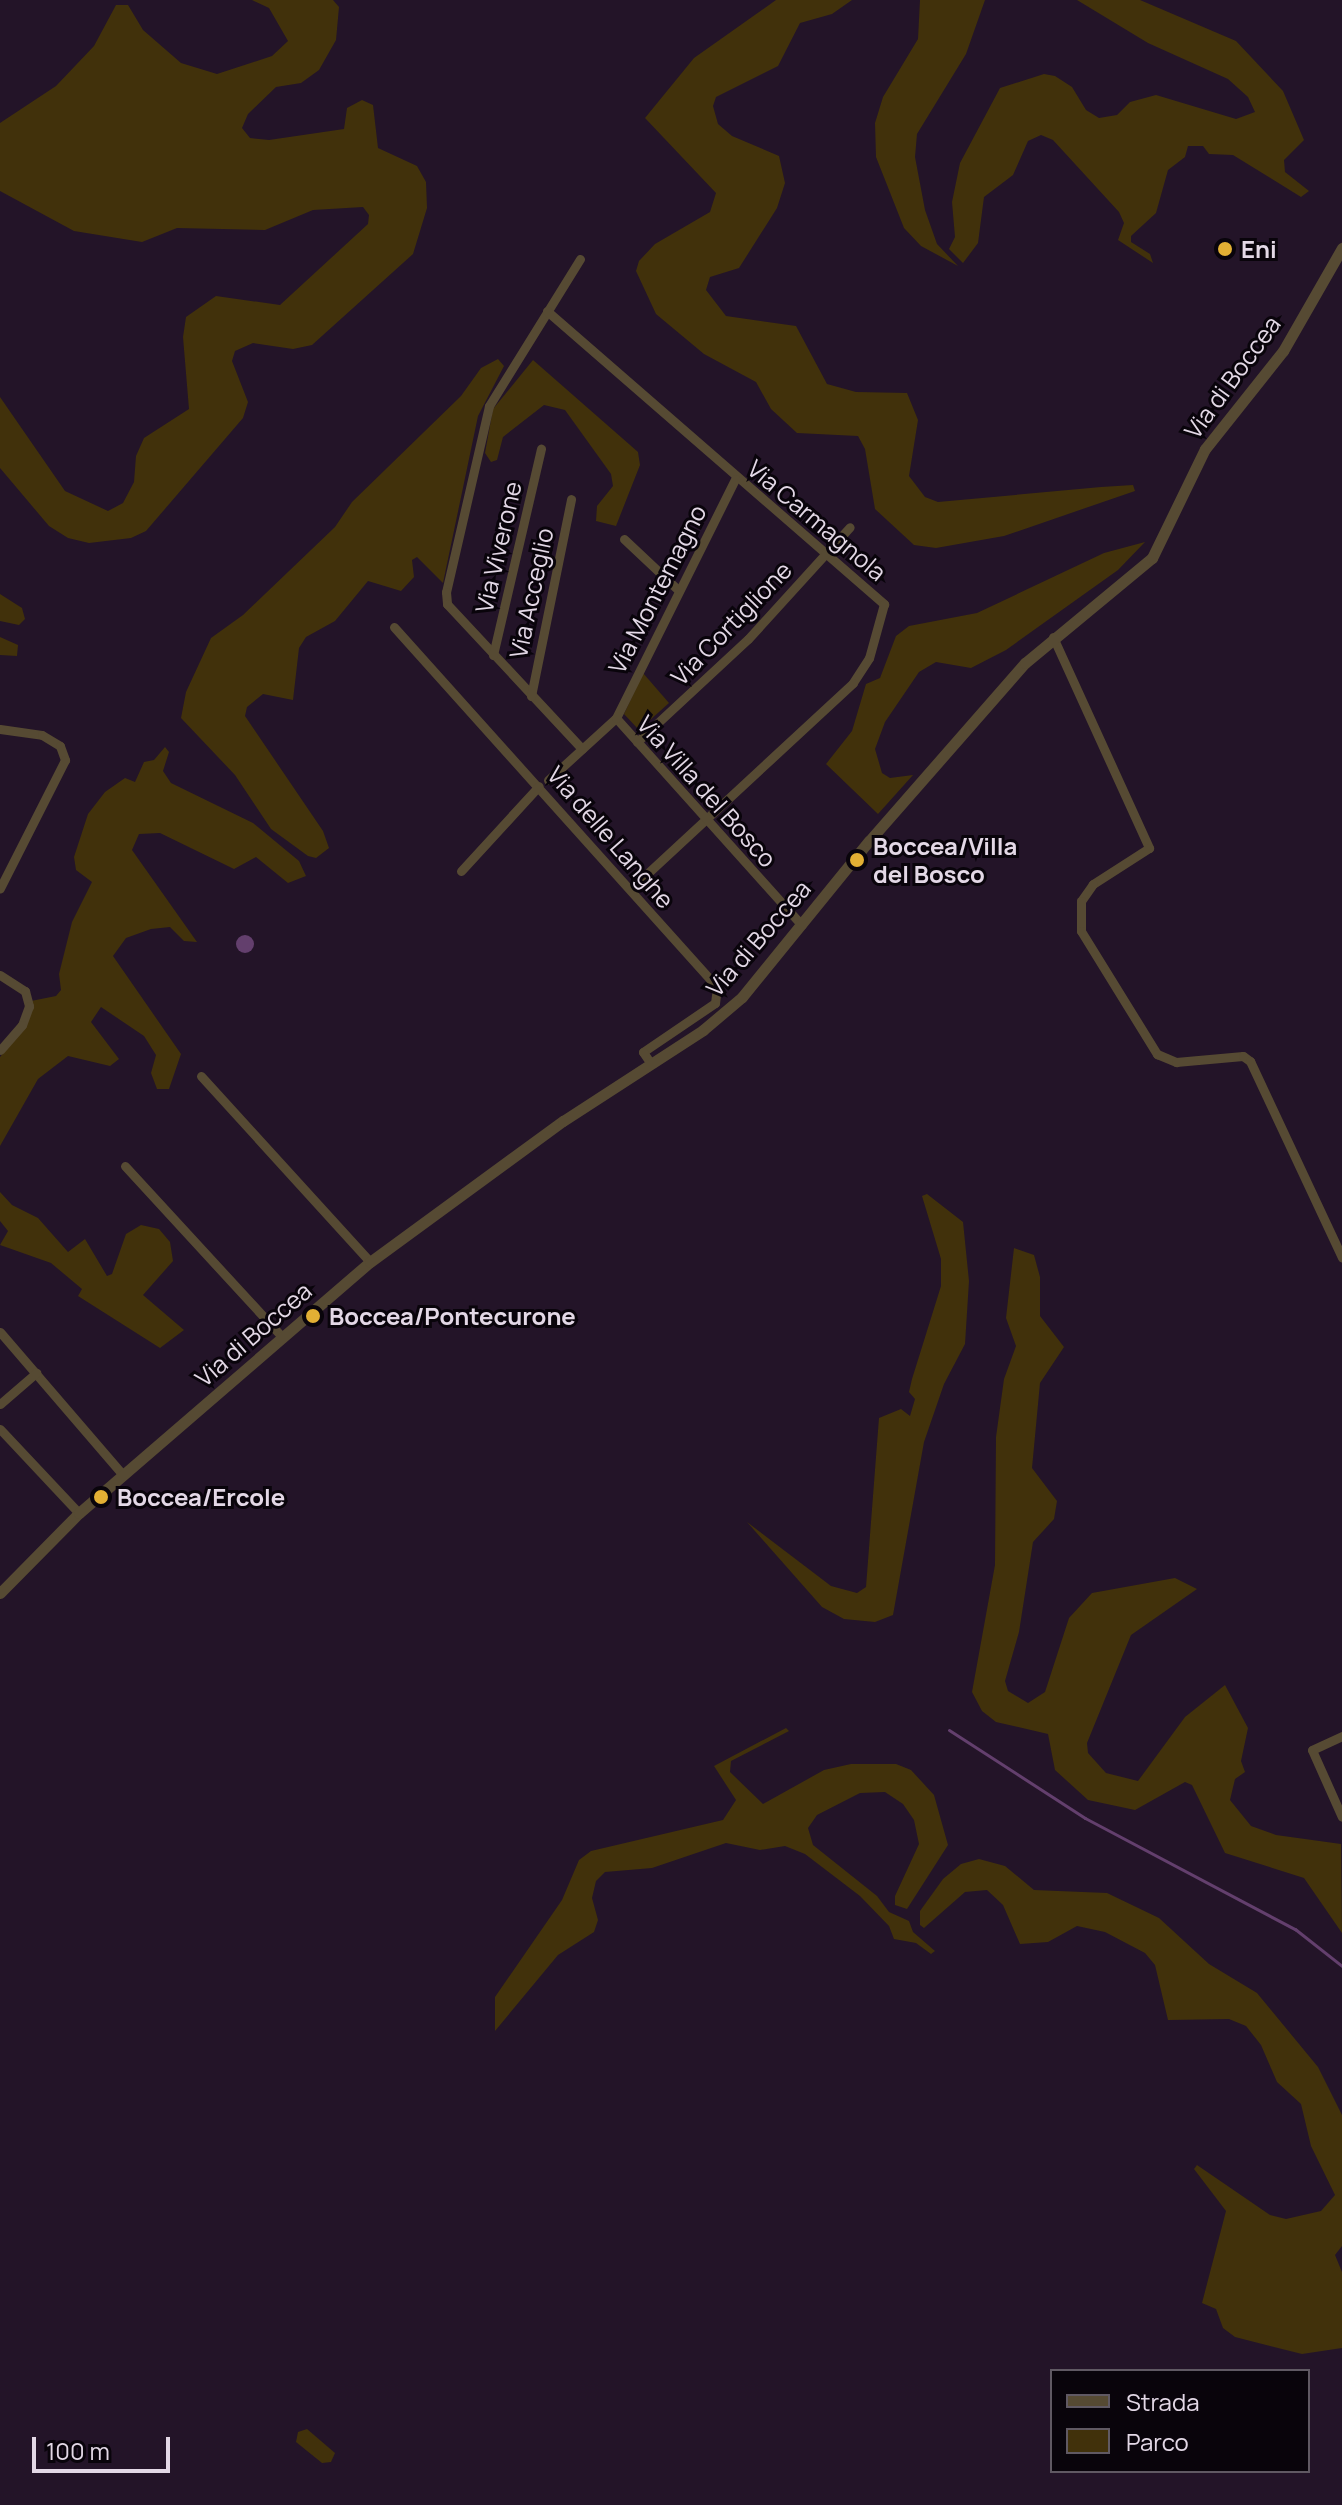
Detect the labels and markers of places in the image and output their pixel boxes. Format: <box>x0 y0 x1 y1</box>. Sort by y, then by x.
place label: Eni <box>1241 235 1277 263</box>
marker: Eni <box>1216 240 1234 258</box>
place label: Boccea/Villa del Bosco <box>873 832 1017 888</box>
marker: Boccea/Villa del Bosco <box>848 851 866 869</box>
place label: Boccea/Pontecurone <box>329 1302 576 1330</box>
marker: Boccea/Pontecurone <box>304 1307 322 1325</box>
place label: Boccea/Ercole <box>117 1483 285 1511</box>
marker: Boccea/Ercole <box>92 1488 110 1506</box>

